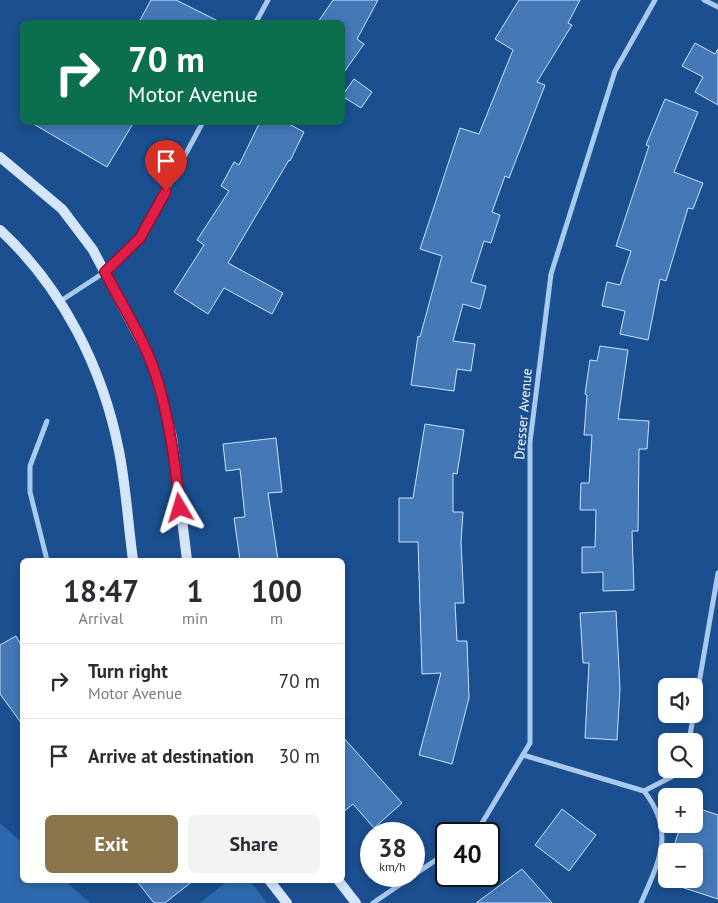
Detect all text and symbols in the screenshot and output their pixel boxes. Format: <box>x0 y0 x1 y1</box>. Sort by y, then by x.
text: 70 m <box>128 36 205 82</box>
icon: right <box>45 40 110 105</box>
text: Motor Avenue <box>128 80 258 108</box>
pin <box>145 140 187 191</box>
icon: arrive <box>152 147 180 175</box>
street label: Dresser Avenue <box>510 368 536 460</box>
position arrow <box>153 481 205 533</box>
text: 18:47 <box>63 571 139 610</box>
text: 1 <box>187 571 204 610</box>
text: 100 <box>251 571 302 610</box>
text: Arrival <box>79 608 123 628</box>
text: min <box>182 608 208 628</box>
text: m <box>270 608 283 628</box>
text: Turn right <box>88 659 168 683</box>
icon: right <box>45 667 73 695</box>
text: 70 m <box>279 669 320 693</box>
map controls <box>658 678 703 888</box>
button: sound <box>658 678 703 723</box>
text: Motor Avenue <box>88 683 182 703</box>
button: search <box>658 733 703 778</box>
icon: arrive <box>45 742 73 770</box>
text: Arrive at destination <box>88 744 254 768</box>
text: 30 m <box>279 744 320 768</box>
button: + <box>658 788 703 833</box>
button: Exit <box>45 815 178 873</box>
button: Share <box>188 815 320 873</box>
speed limit sign: 40 <box>435 822 500 887</box>
text: 38 <box>378 832 407 864</box>
button: − <box>658 843 703 888</box>
text: km/h <box>379 859 406 874</box>

